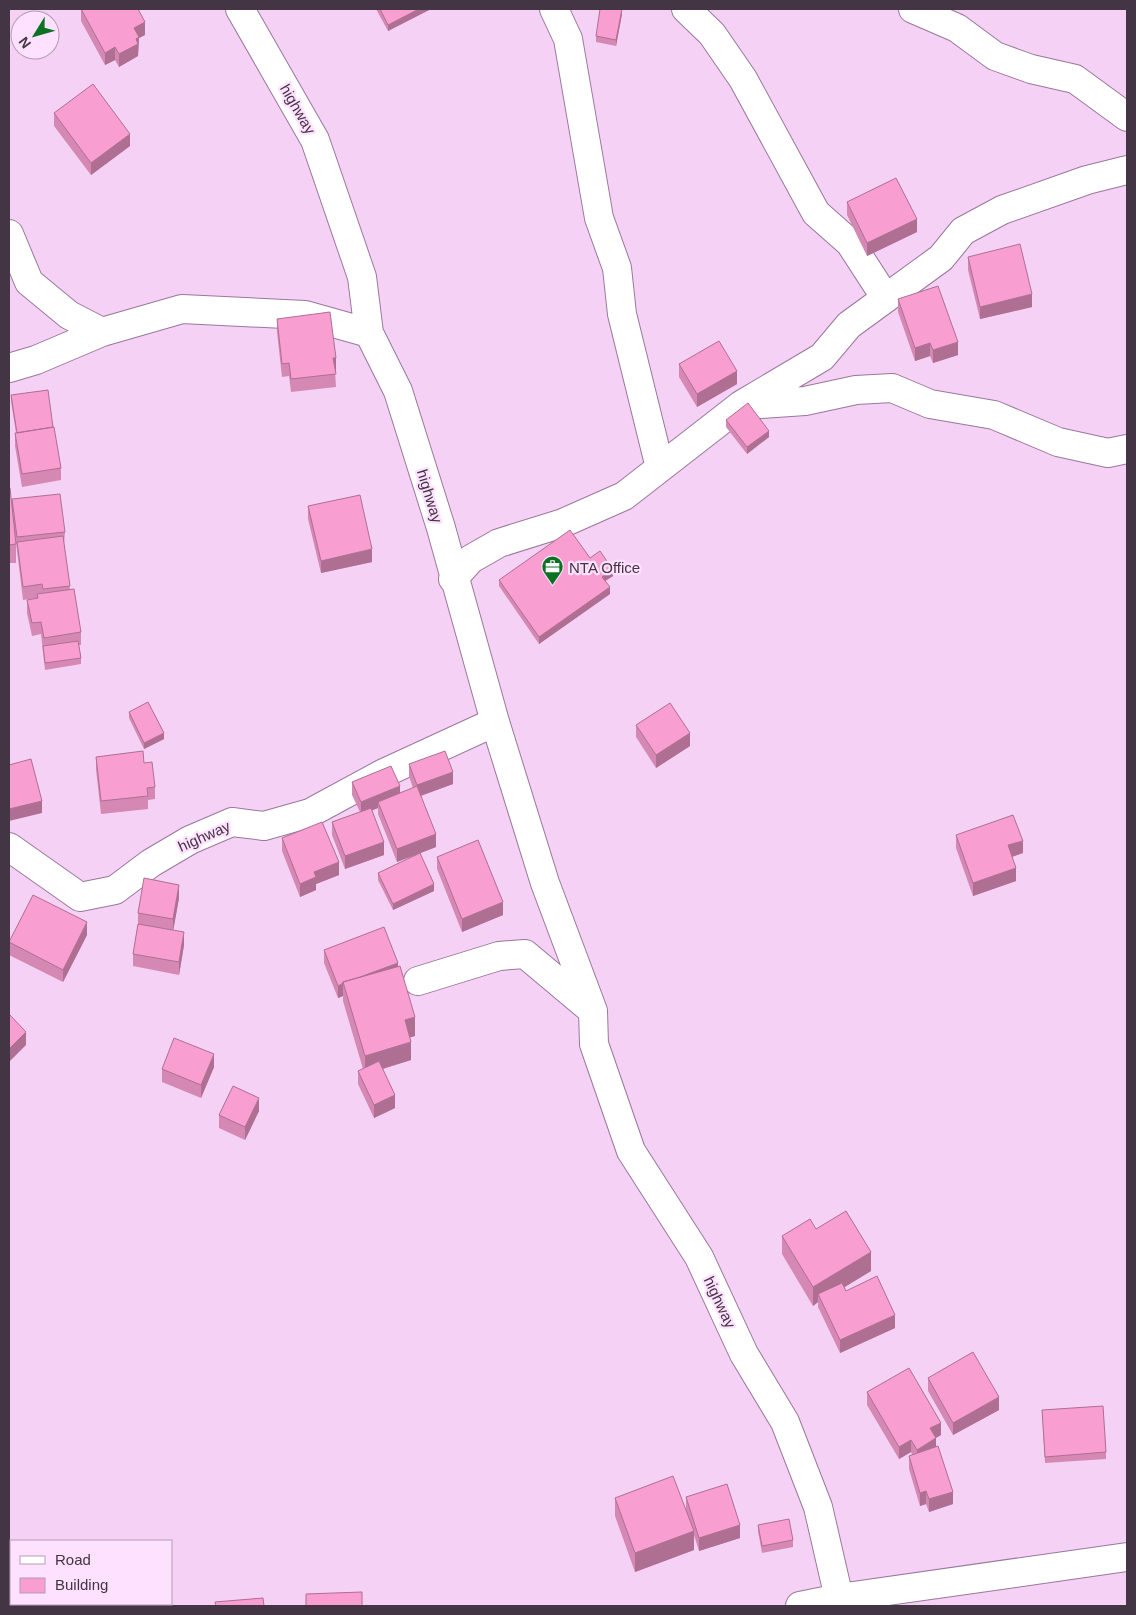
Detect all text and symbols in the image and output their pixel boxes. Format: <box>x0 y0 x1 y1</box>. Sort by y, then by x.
north arrow <box>10 10 60 60</box>
text: N <box>15 34 34 52</box>
street label: highway <box>277 81 319 138</box>
street label: highway <box>414 467 446 525</box>
office icon: NTA Office <box>541 555 565 586</box>
place label: NTA Office <box>569 559 640 576</box>
street label: highway <box>175 817 233 855</box>
street label: highway <box>701 1273 740 1331</box>
legend <box>10 1540 172 1605</box>
text: Road <box>55 1551 91 1568</box>
text: Building <box>55 1576 108 1593</box>

